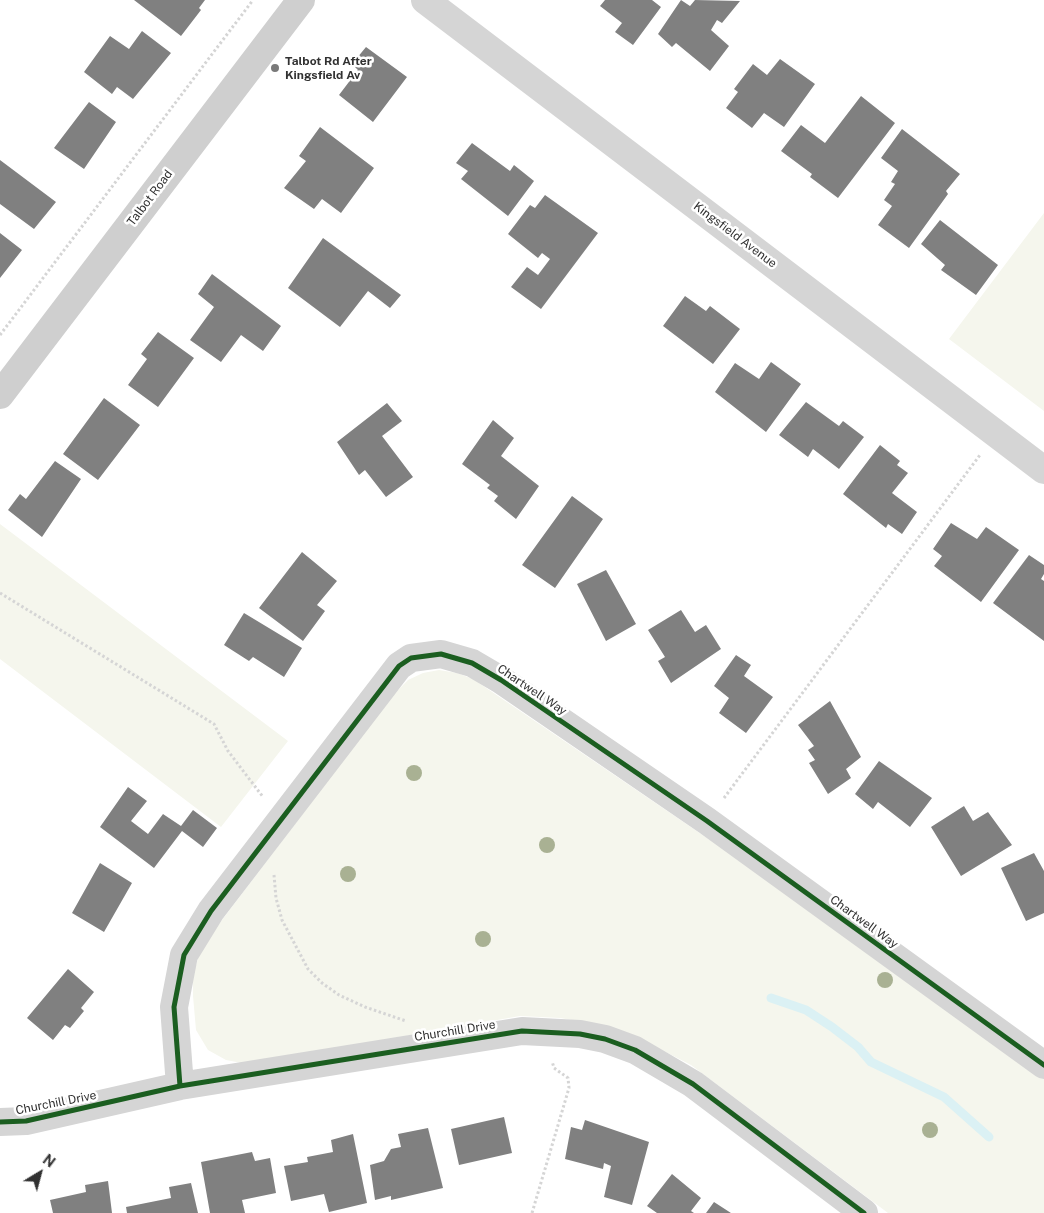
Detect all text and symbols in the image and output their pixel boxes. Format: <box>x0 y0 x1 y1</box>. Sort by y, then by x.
place label: Talbot Rd After Kingsfield Av <box>285 54 372 82</box>
marker: Talbot Rd After Kingsfield Av <box>269 62 281 74</box>
street label: Talbot Road <box>124 167 176 229</box>
street label: Kingsfield Avenue <box>691 199 779 271</box>
street label: Chartwell Way <box>494 661 570 719</box>
street label: Chartwell Way <box>827 892 901 952</box>
street label: Churchill Drive <box>413 1017 497 1045</box>
street label: Churchill Drive <box>14 1088 98 1118</box>
north arrow <box>15 1148 65 1198</box>
text: N <box>40 1151 58 1171</box>

